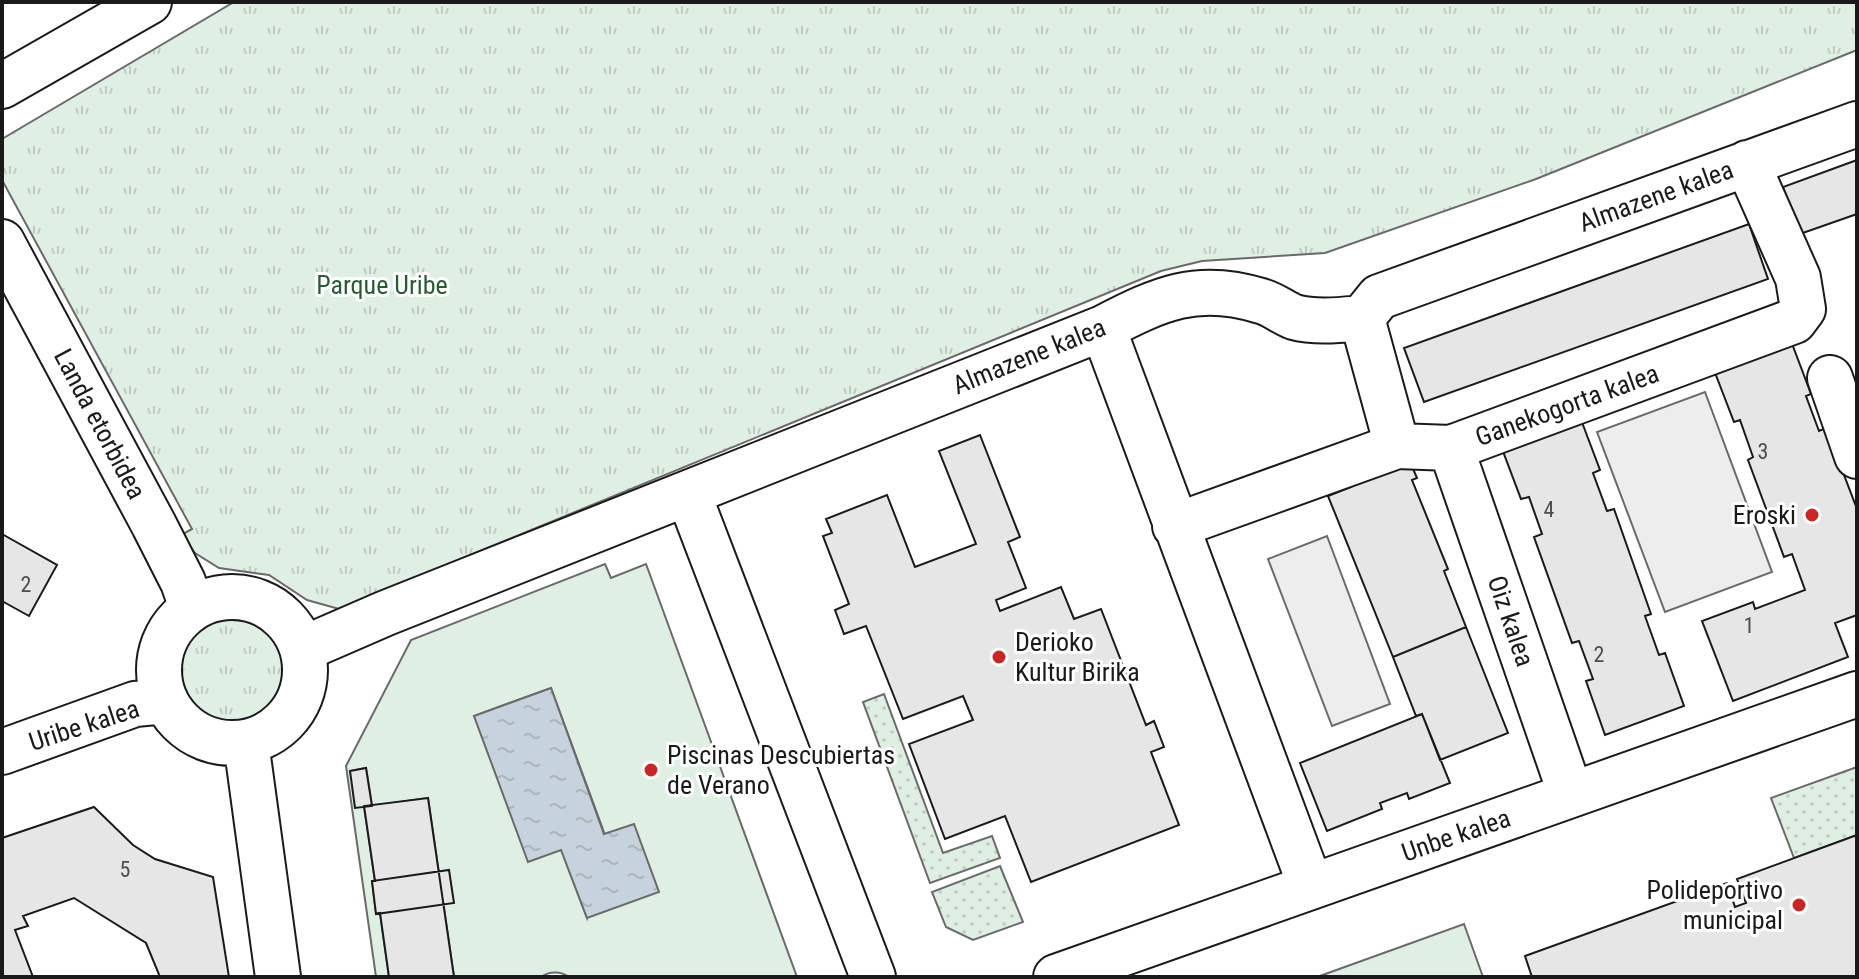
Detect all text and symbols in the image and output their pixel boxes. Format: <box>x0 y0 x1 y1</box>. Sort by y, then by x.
street label: Almazene kalea <box>1575 154 1737 238</box>
park label: Parque Uribe <box>316 270 448 300</box>
street label: Almazene kalea <box>948 312 1110 400</box>
street label: Landa etorbidea <box>48 344 152 504</box>
street label: Ganekogorta kalea <box>1471 358 1663 452</box>
house number: 3 <box>1758 439 1768 464</box>
house number: 4 <box>1544 497 1555 522</box>
place label: Eroski <box>1733 500 1796 530</box>
marker: Eroski <box>1803 506 1821 524</box>
house number: 2 <box>21 572 31 597</box>
street label: Oiz kalea <box>1482 572 1540 670</box>
house number: 1 <box>1744 613 1754 638</box>
place label: Derioko Kultur Birika <box>1015 627 1140 687</box>
house number: 2 <box>1594 642 1604 667</box>
marker: Derioko Kultur Birika <box>990 648 1008 666</box>
street label: Uribe kalea <box>25 693 143 757</box>
place label: Piscinas Descubiertas de Verano <box>667 740 895 800</box>
marker: Piscinas Descubiertas de Verano <box>642 761 660 779</box>
street label: Unbe kalea <box>1398 802 1514 868</box>
house number: 5 <box>120 857 130 882</box>
place label: Polideportivo municipal <box>1647 875 1783 935</box>
marker: Polideportivo municipal <box>1790 896 1808 914</box>

